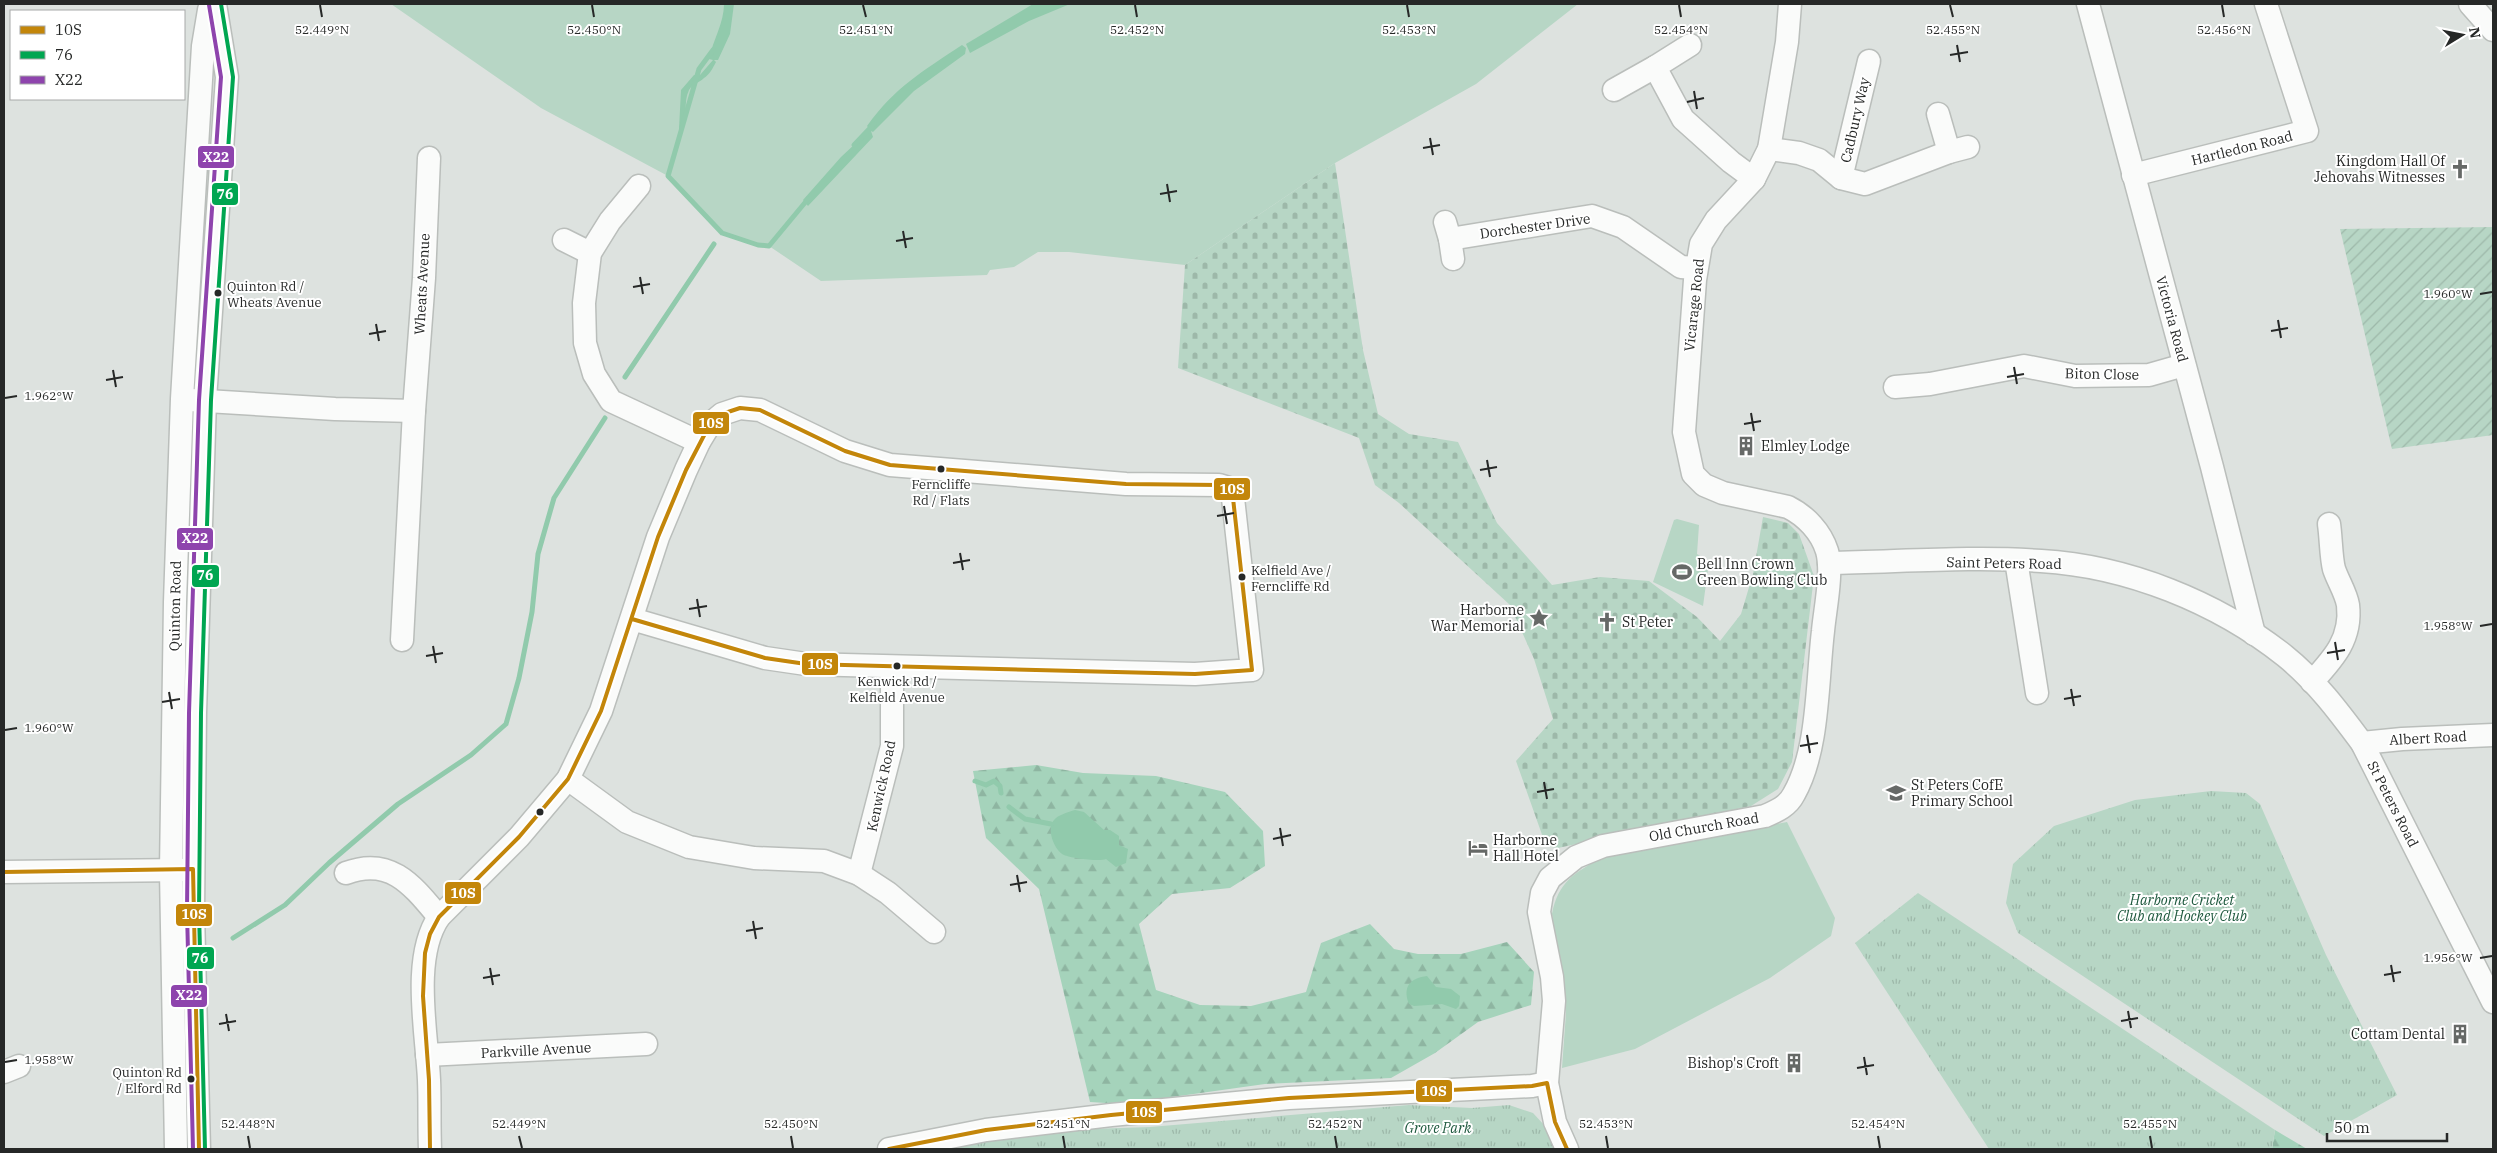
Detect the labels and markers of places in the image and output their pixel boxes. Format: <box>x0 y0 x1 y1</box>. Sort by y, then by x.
place label: Kingdom Hall Of Jehovahs Witnesses <box>2314 152 2446 186</box>
church icon: Kingdom Hall Of Jehovahs Witnesses <box>2449 158 2471 180</box>
place label: Quinton Rd / Wheats Avenue <box>227 278 321 311</box>
marker: Quinton Rd / Wheats Avenue <box>213 288 223 298</box>
building icon: Elmley Lodge <box>1735 435 1757 457</box>
place label: Elmley Lodge <box>1761 437 1850 455</box>
marker: Ferncliffe Rd / Flats <box>936 464 946 474</box>
place label: Ferncliffe Rd / Flats <box>911 476 971 509</box>
place label: Bell Inn Crown Green Bowling Club <box>1697 555 1827 589</box>
sports icon: Bell Inn Crown Green Bowling Club <box>1671 561 1693 583</box>
place label: Kelfield Ave / Ferncliffe Rd <box>1251 562 1331 595</box>
marker: Kelfield Ave / Ferncliffe Rd <box>1237 572 1247 582</box>
place label: Harborne War Memorial <box>1431 601 1524 635</box>
place icon: Harborne War Memorial <box>1528 607 1550 629</box>
church icon: St Peter <box>1596 611 1618 633</box>
place label: St Peter <box>1622 613 1674 631</box>
marker: Kenwick Rd / Kelfield Avenue <box>892 661 902 671</box>
place label: Kenwick Rd / Kelfield Avenue <box>849 673 945 706</box>
place label: St Peters CofE Primary School <box>1911 776 2013 810</box>
school or university icon: St Peters CofE Primary School <box>1885 782 1907 804</box>
unlabelled marker <box>535 807 545 817</box>
place label: Harborne Hall Hotel <box>1493 831 1559 865</box>
hotel icon: Harborne Hall Hotel <box>1467 837 1489 859</box>
building icon: Cottam Dental <box>2449 1023 2471 1045</box>
place label: Cottam Dental <box>2351 1025 2445 1043</box>
building icon: Bishop's Croft <box>1783 1052 1805 1074</box>
place label: Bishop's Croft <box>1688 1054 1779 1072</box>
place label: Quinton Rd / Elford Rd <box>113 1064 182 1097</box>
marker: Quinton Rd / Elford Rd <box>186 1074 196 1084</box>

